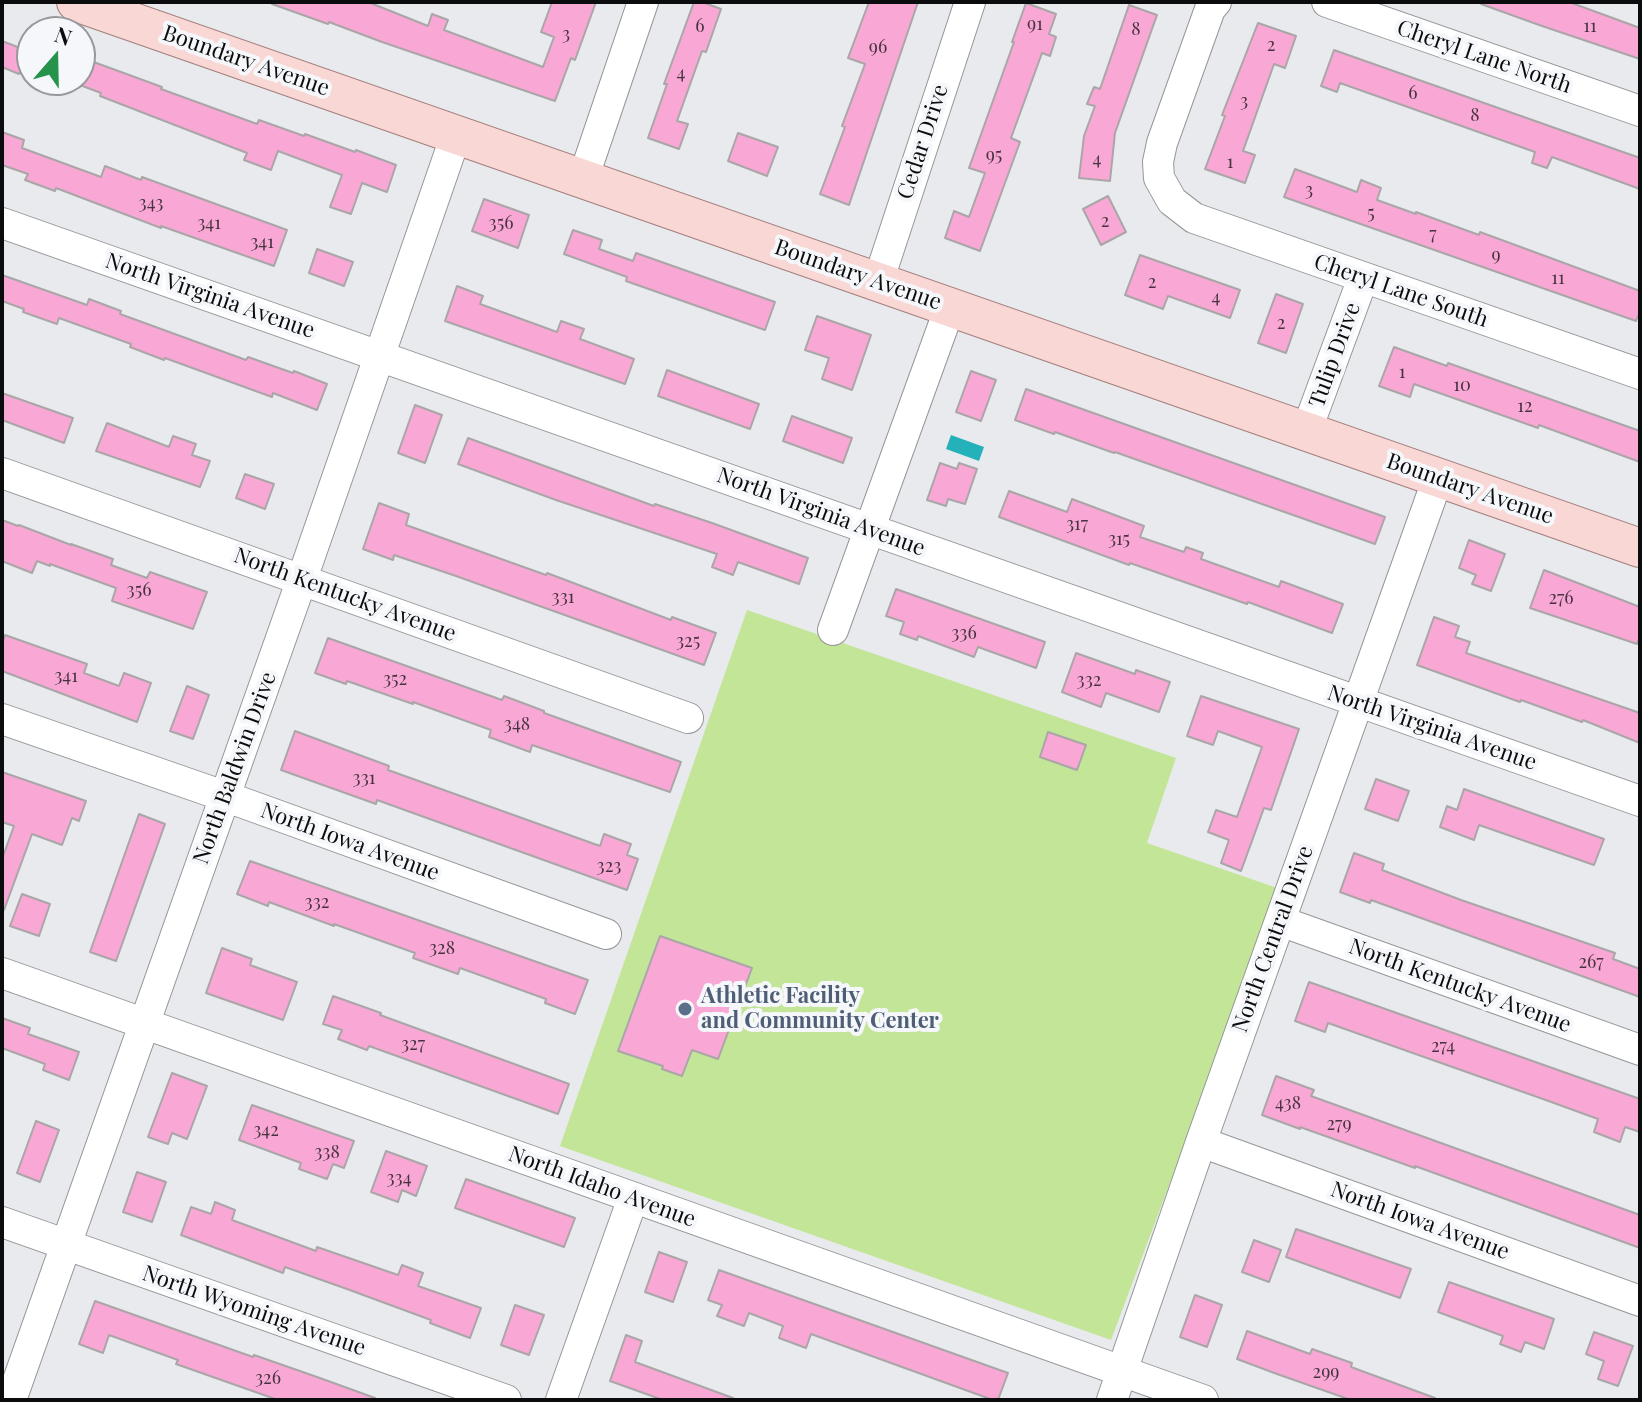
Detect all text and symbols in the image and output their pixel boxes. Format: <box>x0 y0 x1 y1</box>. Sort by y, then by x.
house number: 91 <box>1027 13 1043 35</box>
house number: 6 <box>695 15 705 37</box>
street label: Cheryl Lane North <box>1393 15 1575 99</box>
house number: 11 <box>1583 15 1597 37</box>
north arrow <box>16 16 96 96</box>
house number: 8 <box>1131 18 1141 40</box>
text: N <box>51 19 76 52</box>
street label: Boundary Avenue <box>159 20 333 102</box>
house number: 3 <box>562 23 570 45</box>
house number: 2 <box>1267 34 1275 56</box>
house number: 96 <box>869 36 887 58</box>
house number: 4 <box>677 62 685 84</box>
street label: Cedar Drive <box>892 81 954 203</box>
house number: 6 <box>1408 82 1418 104</box>
house number: 3 <box>1240 90 1248 112</box>
house number: 8 <box>1470 104 1480 126</box>
house number: 95 <box>986 144 1002 166</box>
house number: 4 <box>1093 148 1101 170</box>
house number: 1 <box>1227 151 1233 173</box>
house number: 3 <box>1305 179 1313 201</box>
house number: 343 <box>139 192 163 214</box>
house number: 5 <box>1367 202 1375 224</box>
house number: 2 <box>1101 210 1109 232</box>
house number: 341 <box>197 212 221 234</box>
house number: 356 <box>489 212 513 234</box>
house number: 7 <box>1429 223 1437 245</box>
house number: 341 <box>250 231 274 253</box>
street label: Boundary Avenue <box>771 234 945 316</box>
house number: 9 <box>1491 244 1501 266</box>
street label: North Virginia Avenue <box>102 248 318 344</box>
street label: Cheryl Lane South <box>1310 249 1492 333</box>
house number: 11 <box>1551 267 1565 289</box>
house number: 2 <box>1148 271 1156 293</box>
house number: 4 <box>1212 286 1220 308</box>
street label: Tulip Drive <box>1304 299 1366 411</box>
house number: 2 <box>1277 312 1285 334</box>
house number: 1 <box>1399 361 1405 383</box>
house number: 10 <box>1453 374 1471 396</box>
house number: 12 <box>1517 395 1533 417</box>
street label: Boundary Avenue <box>1383 448 1557 530</box>
street label: North Virginia Avenue <box>713 462 929 562</box>
house number: 317 <box>1066 513 1088 535</box>
house number: 315 <box>1108 528 1130 550</box>
street label: North Kentucky Avenue <box>230 543 460 647</box>
house number: 356 <box>127 579 151 601</box>
house number: 331 <box>552 586 574 608</box>
house number: 276 <box>1548 587 1574 609</box>
house number: 336 <box>951 622 977 644</box>
house number: 325 <box>676 630 700 652</box>
house number: 341 <box>54 665 78 687</box>
street label: North Baldwin Drive <box>188 668 282 868</box>
house number: 352 <box>383 668 407 690</box>
house number: 332 <box>1077 669 1101 691</box>
street label: North Virginia Avenue <box>1324 680 1540 776</box>
house number: 348 <box>504 713 530 735</box>
house number: 331 <box>353 767 375 789</box>
street label: North Iowa Avenue <box>257 797 443 887</box>
street label: North Central Drive <box>1227 842 1319 1036</box>
house number: 323 <box>597 855 621 877</box>
house number: 332 <box>305 891 329 913</box>
street label: North Kentucky Avenue <box>1345 934 1575 1038</box>
house number: 328 <box>429 937 455 959</box>
house number: 267 <box>1578 951 1604 973</box>
place label: Athletic Facility and Community Center <box>701 983 939 1034</box>
marker: Athletic Facility and Community Center <box>676 1000 694 1018</box>
house number: 327 <box>401 1033 425 1055</box>
house number: 274 <box>1431 1035 1455 1057</box>
house number: 438 <box>1275 1092 1301 1114</box>
house number: 279 <box>1326 1113 1352 1135</box>
house number: 342 <box>253 1119 279 1141</box>
house number: 338 <box>314 1141 340 1163</box>
street label: North Idaho Avenue <box>505 1141 699 1233</box>
house number: 334 <box>386 1167 412 1189</box>
street label: North Iowa Avenue <box>1327 1176 1513 1266</box>
street label: North Wyoming Avenue <box>139 1260 369 1362</box>
house number: 299 <box>1313 1361 1339 1383</box>
house number: 326 <box>255 1367 281 1389</box>

